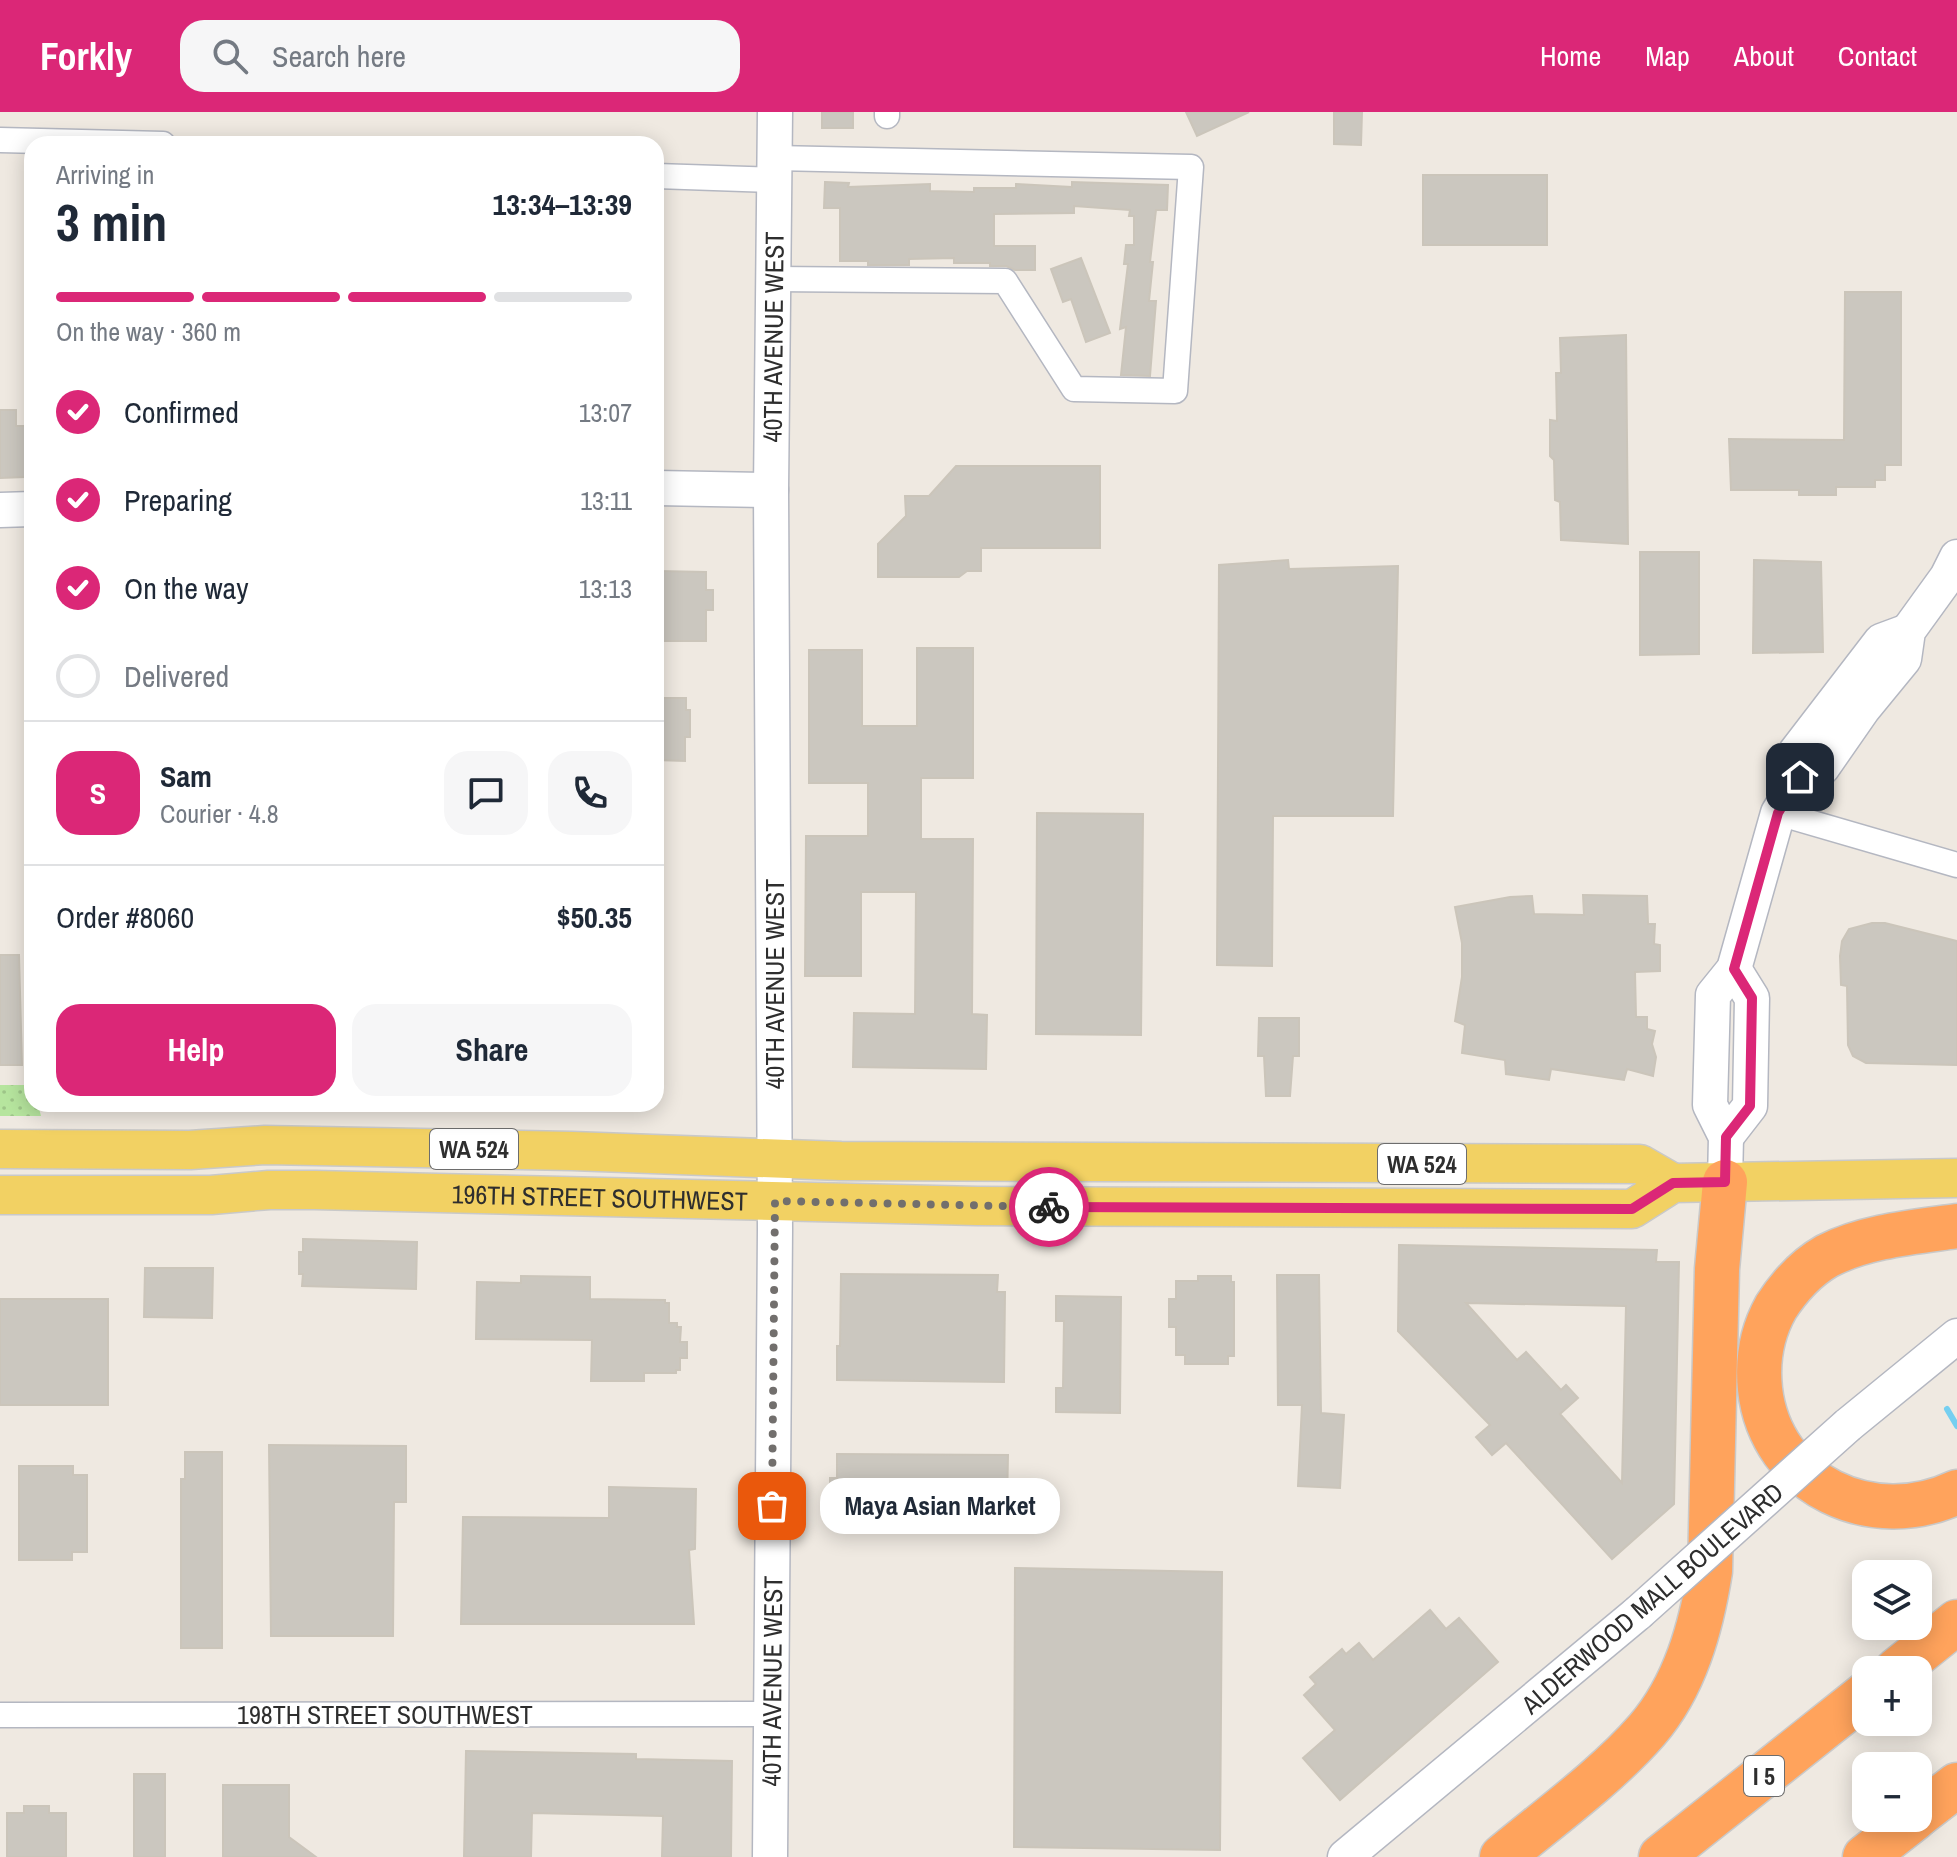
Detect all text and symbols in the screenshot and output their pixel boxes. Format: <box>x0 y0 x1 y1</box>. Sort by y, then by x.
search box <box>180 20 740 92</box>
text: Forkly <box>40 31 132 82</box>
icon: search <box>208 34 252 78</box>
text: Search here <box>272 36 406 76</box>
text: Home <box>1540 37 1601 75</box>
text: Map <box>1645 37 1690 75</box>
text: About <box>1734 37 1794 75</box>
text: Contact <box>1838 37 1917 75</box>
text: Arriving in <box>56 157 154 192</box>
text: 13:34–13:39 <box>493 184 632 224</box>
text: 3 min <box>56 187 167 257</box>
street label: 40TH AVENUE WEST <box>754 232 791 443</box>
text: On the way · 360 m <box>56 314 241 349</box>
icon: check <box>56 390 100 434</box>
text: Confirmed <box>124 392 239 432</box>
text: 13:07 <box>579 395 632 430</box>
icon: check <box>56 478 100 522</box>
text: Preparing <box>124 480 232 520</box>
text: 13:11 <box>580 483 632 518</box>
icon: check <box>56 566 100 610</box>
text: On the way <box>124 568 248 608</box>
text: 13:13 <box>579 571 632 606</box>
text: Delivered <box>124 656 229 696</box>
pin <box>1766 743 1834 811</box>
button: chat <box>444 751 528 835</box>
button: phone <box>548 751 632 835</box>
icon: home <box>1778 755 1822 799</box>
text: Sam <box>160 756 212 796</box>
text: S <box>90 773 106 813</box>
text: Courier · 4.8 <box>160 796 279 831</box>
street label: 40TH AVENUE WEST <box>757 879 792 1089</box>
text: Order #8060 <box>56 897 194 937</box>
text: $50.35 <box>557 897 632 937</box>
button: Help <box>56 1004 336 1096</box>
button: Share <box>352 1004 632 1096</box>
road number: WA 524 <box>430 1129 518 1169</box>
road number: WA 524 <box>1378 1144 1466 1184</box>
courier <box>1009 1167 1089 1247</box>
street label: 196TH STREET SOUTHWEST <box>451 1176 748 1218</box>
icon: bike <box>1027 1185 1071 1229</box>
pin <box>738 1472 806 1540</box>
street label: ALDERWOOD MALL BOULEVARD <box>1513 1475 1790 1722</box>
callout: Maya Asian Market <box>820 1478 1060 1534</box>
icon: bag <box>750 1484 794 1528</box>
text: Maya Asian Market <box>844 1488 1036 1523</box>
map controls <box>1852 1560 1932 1832</box>
button: layers <box>1852 1560 1932 1640</box>
street label: 40TH AVENUE WEST <box>753 1576 790 1786</box>
button: + <box>1852 1656 1932 1736</box>
street label: 198TH STREET SOUTHWEST <box>237 1697 533 1732</box>
button: − <box>1852 1752 1932 1832</box>
road number: I 5 <box>1744 1756 1784 1796</box>

